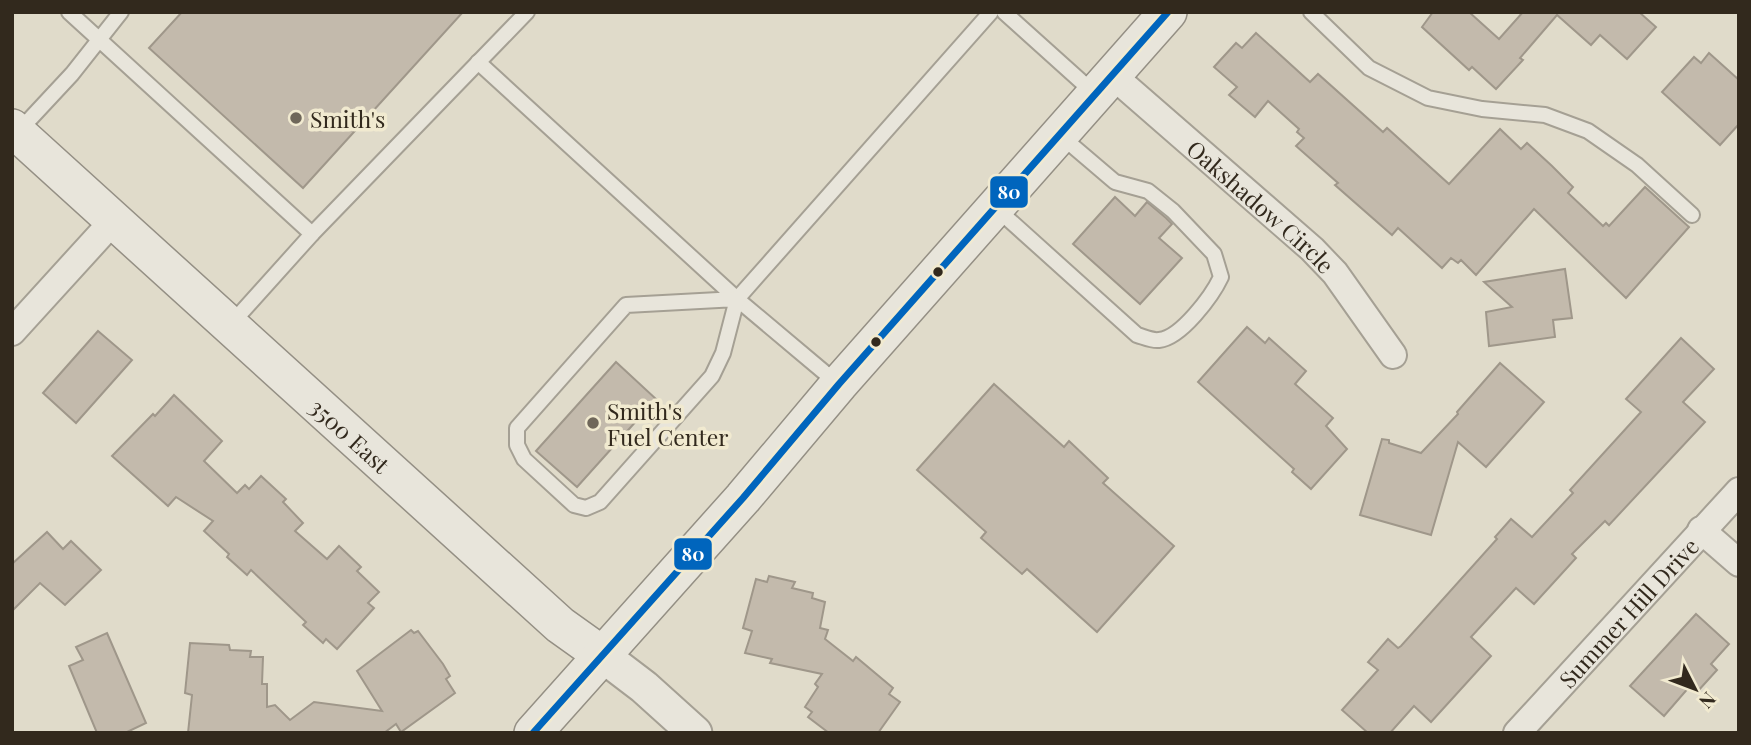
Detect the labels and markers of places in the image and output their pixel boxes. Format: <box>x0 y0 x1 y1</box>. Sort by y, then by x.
place label: Smith's <box>310 103 385 134</box>
marker: Smith's <box>288 110 304 126</box>
unlabelled marker <box>931 265 945 279</box>
unlabelled marker <box>869 335 883 349</box>
place label: Smith's Fuel Center <box>607 395 729 452</box>
marker: Smith's Fuel Center <box>585 415 601 431</box>

